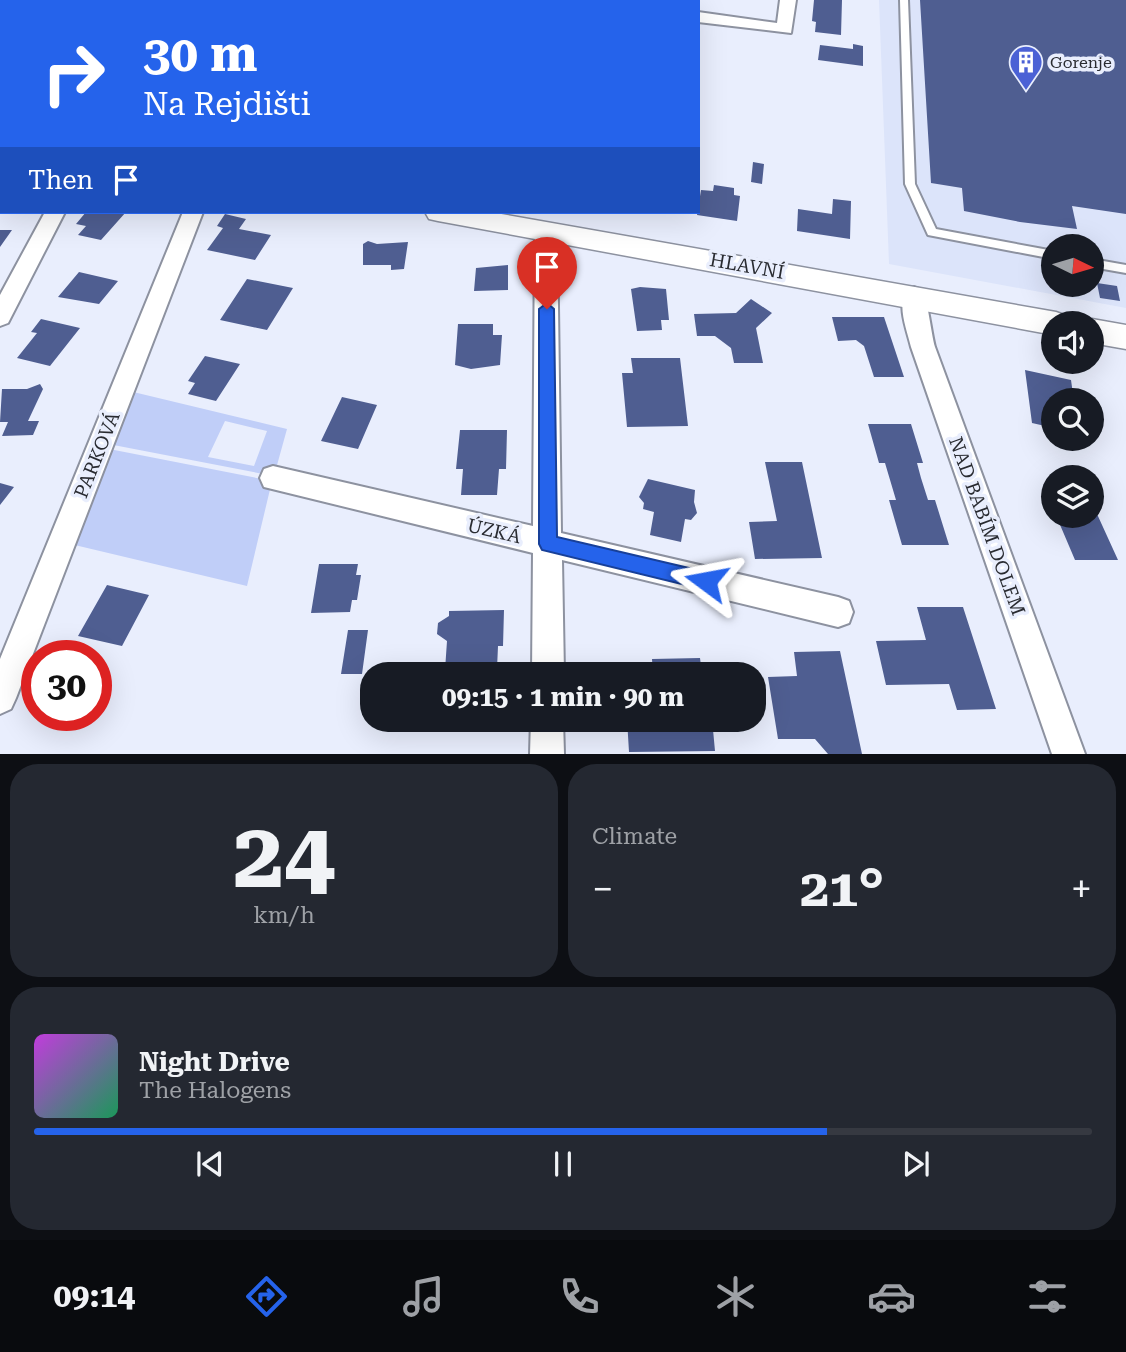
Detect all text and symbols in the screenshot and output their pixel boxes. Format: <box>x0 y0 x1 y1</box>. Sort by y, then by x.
text: 30 m <box>143 26 258 83</box>
icon: right <box>28 28 119 119</box>
building icon: Gorenje <box>1007 43 1045 92</box>
place label: Gorenje <box>1050 53 1112 72</box>
text: Na Rejdišti <box>143 85 311 123</box>
icon: arrive <box>107 161 145 199</box>
text: Then <box>28 165 93 195</box>
north arrow <box>1041 234 1104 298</box>
map controls <box>1041 234 1104 528</box>
pin <box>517 237 577 309</box>
icon: arrive <box>528 248 566 286</box>
street label: HLAVNÍ <box>708 248 786 284</box>
button: sound <box>1041 311 1104 374</box>
button: search <box>1041 388 1104 451</box>
street label: PARKOVÁ <box>69 408 125 502</box>
street label: NAD BABÍM DOLEM <box>944 434 1030 618</box>
button: layers <box>1041 465 1104 528</box>
street label: ÚZKÁ <box>465 514 524 549</box>
position arrow <box>669 544 743 618</box>
speed limit sign: 30 <box>21 640 112 731</box>
text: 09:15 · 1 min · 90 m <box>442 682 684 712</box>
text: 24 <box>233 803 335 909</box>
text: Climate <box>592 823 677 850</box>
text: 21° <box>800 858 884 919</box>
text: − <box>592 867 613 911</box>
text: + <box>1071 867 1092 911</box>
text: km/h <box>253 902 315 929</box>
text: Night Drive <box>139 1047 290 1077</box>
text: The Halogens <box>139 1077 291 1104</box>
icon: previous <box>191 1145 229 1183</box>
icon: pause <box>544 1145 582 1183</box>
icon: next <box>897 1145 935 1183</box>
icon: directions <box>242 1272 291 1321</box>
icon: music <box>399 1272 448 1321</box>
icon: phone <box>555 1272 604 1321</box>
icon: climate <box>711 1272 760 1321</box>
icon: car <box>867 1272 916 1321</box>
icon: filters <box>1023 1272 1072 1321</box>
text: 09:14 <box>54 1277 135 1315</box>

